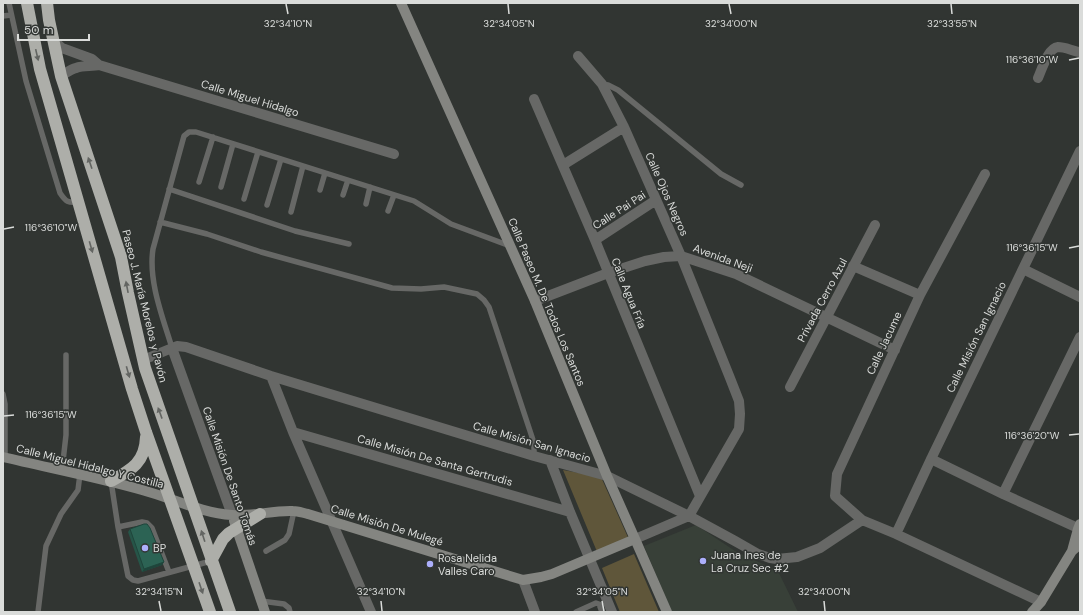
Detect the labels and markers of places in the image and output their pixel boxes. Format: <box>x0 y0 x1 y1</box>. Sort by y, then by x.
place label: BP <box>153 541 166 555</box>
marker: BP <box>140 543 150 553</box>
place label: Juana Ines de La Cruz Sec #2 <box>711 548 789 575</box>
place label: Rosa Nelida Valles Caro <box>438 551 497 578</box>
marker: Juana Ines de La Cruz Sec #2 <box>698 556 708 566</box>
marker: Rosa Nelida Valles Caro <box>425 559 435 569</box>

